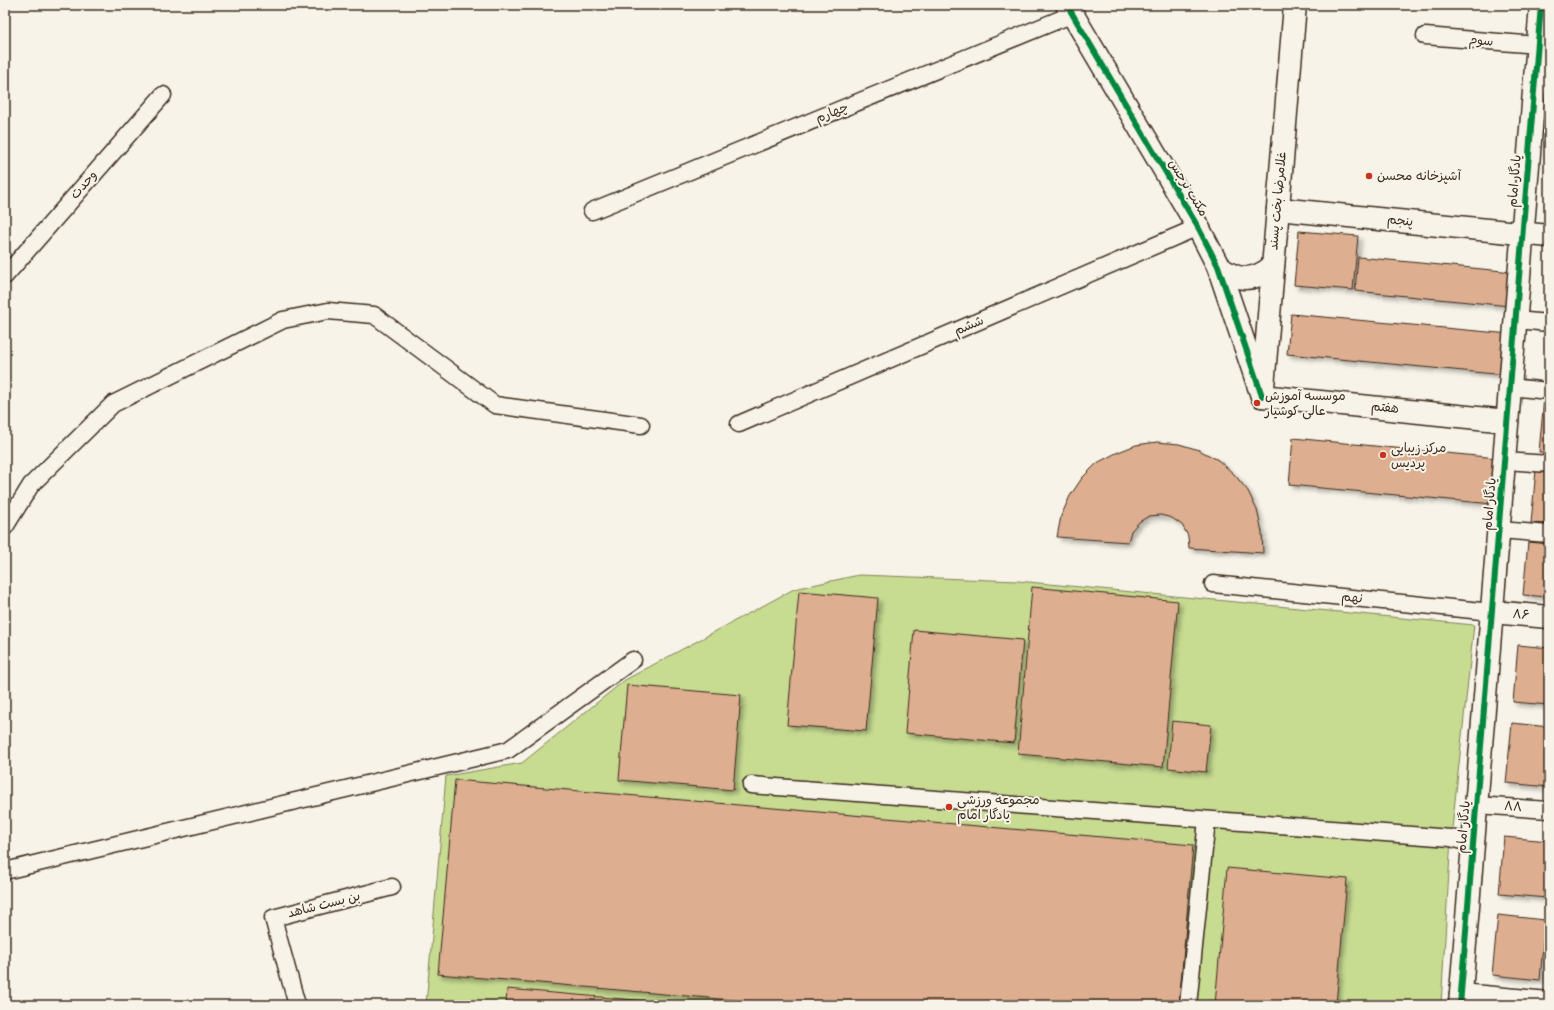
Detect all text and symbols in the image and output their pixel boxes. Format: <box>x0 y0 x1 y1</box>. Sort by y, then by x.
street label: سوم <box>1468 30 1494 52</box>
street label: چهارم <box>813 98 852 128</box>
street label: غلامرضا بخت پسند <box>1264 151 1292 251</box>
street label: یادگار امام <box>1503 154 1527 208</box>
street label: مکتب نرجس <box>1163 156 1213 220</box>
street label: وحدت <box>66 166 102 204</box>
place label: آشپزخانه محسن <box>1377 167 1462 186</box>
marker: آشپزخانه محسن <box>1364 171 1374 181</box>
street label: پنجم <box>1386 210 1414 232</box>
street label: ششم <box>951 311 987 341</box>
place label: موسسه آموزش عالی کوشیار <box>1264 387 1346 421</box>
street label: هفتم <box>1370 397 1400 419</box>
marker: موسسه آموزش عالی کوشیار <box>1252 398 1262 408</box>
place label: مرکز زیبایی پردیس <box>1391 439 1446 473</box>
marker: مرکز زیبایی پردیس <box>1378 450 1388 460</box>
street label: یادگار امام <box>1478 477 1502 531</box>
street label: نهم <box>1340 587 1364 609</box>
street label: ۸۶ <box>1512 605 1530 625</box>
place label: مجموعه ورزشی یادگار امام <box>957 791 1040 825</box>
street label: ۸۸ <box>1503 797 1523 817</box>
street label: یادگار امام <box>1452 800 1476 854</box>
marker: مجموعه ورزشی یادگار امام <box>944 802 954 812</box>
street label: بن بست شاهد <box>286 887 362 923</box>

